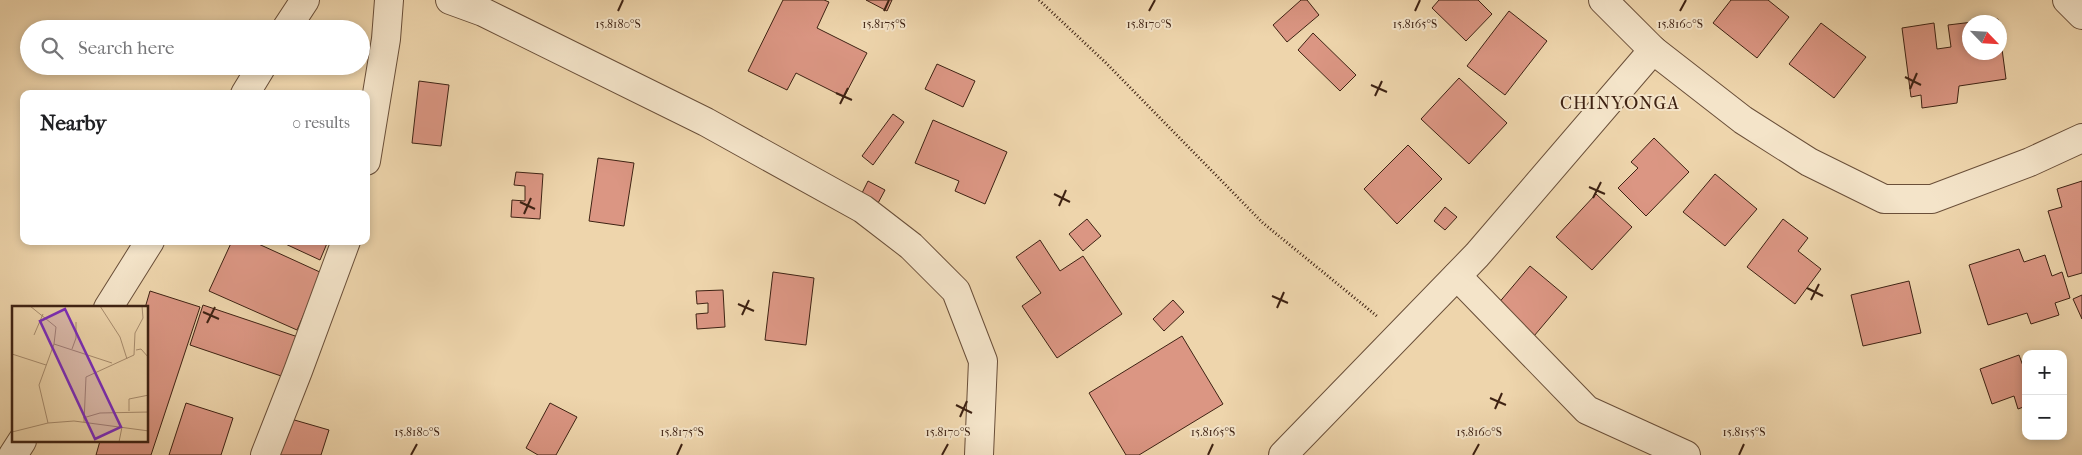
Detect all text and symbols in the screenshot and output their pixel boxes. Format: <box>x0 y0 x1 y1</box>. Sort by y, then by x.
north arrow <box>1962 15 2007 60</box>
text: 15.8180°S <box>595 17 641 31</box>
text: 15.8175°S <box>862 17 906 31</box>
text: 15.8170°S <box>1127 17 1172 31</box>
text: 15.8165°S <box>1393 17 1437 31</box>
text: 15.8160°S <box>1657 17 1703 31</box>
search box <box>20 20 370 75</box>
icon: search <box>38 34 66 62</box>
text: Search here <box>78 37 174 59</box>
district label: CHINYONGA <box>1560 93 1680 114</box>
text: Nearby <box>40 111 106 135</box>
text: 0 results <box>292 113 350 132</box>
inset map <box>12 306 149 442</box>
map controls <box>2022 350 2067 440</box>
button: + <box>2022 350 2067 395</box>
button: − <box>2022 395 2067 440</box>
text: 15.8180°S <box>394 425 440 439</box>
text: 15.8175°S <box>660 425 704 439</box>
text: 15.8170°S <box>926 425 971 439</box>
text: 15.8165°S <box>1191 425 1235 439</box>
text: 15.8160°S <box>1456 425 1502 439</box>
text: 15.8155°S <box>1723 425 1765 439</box>

